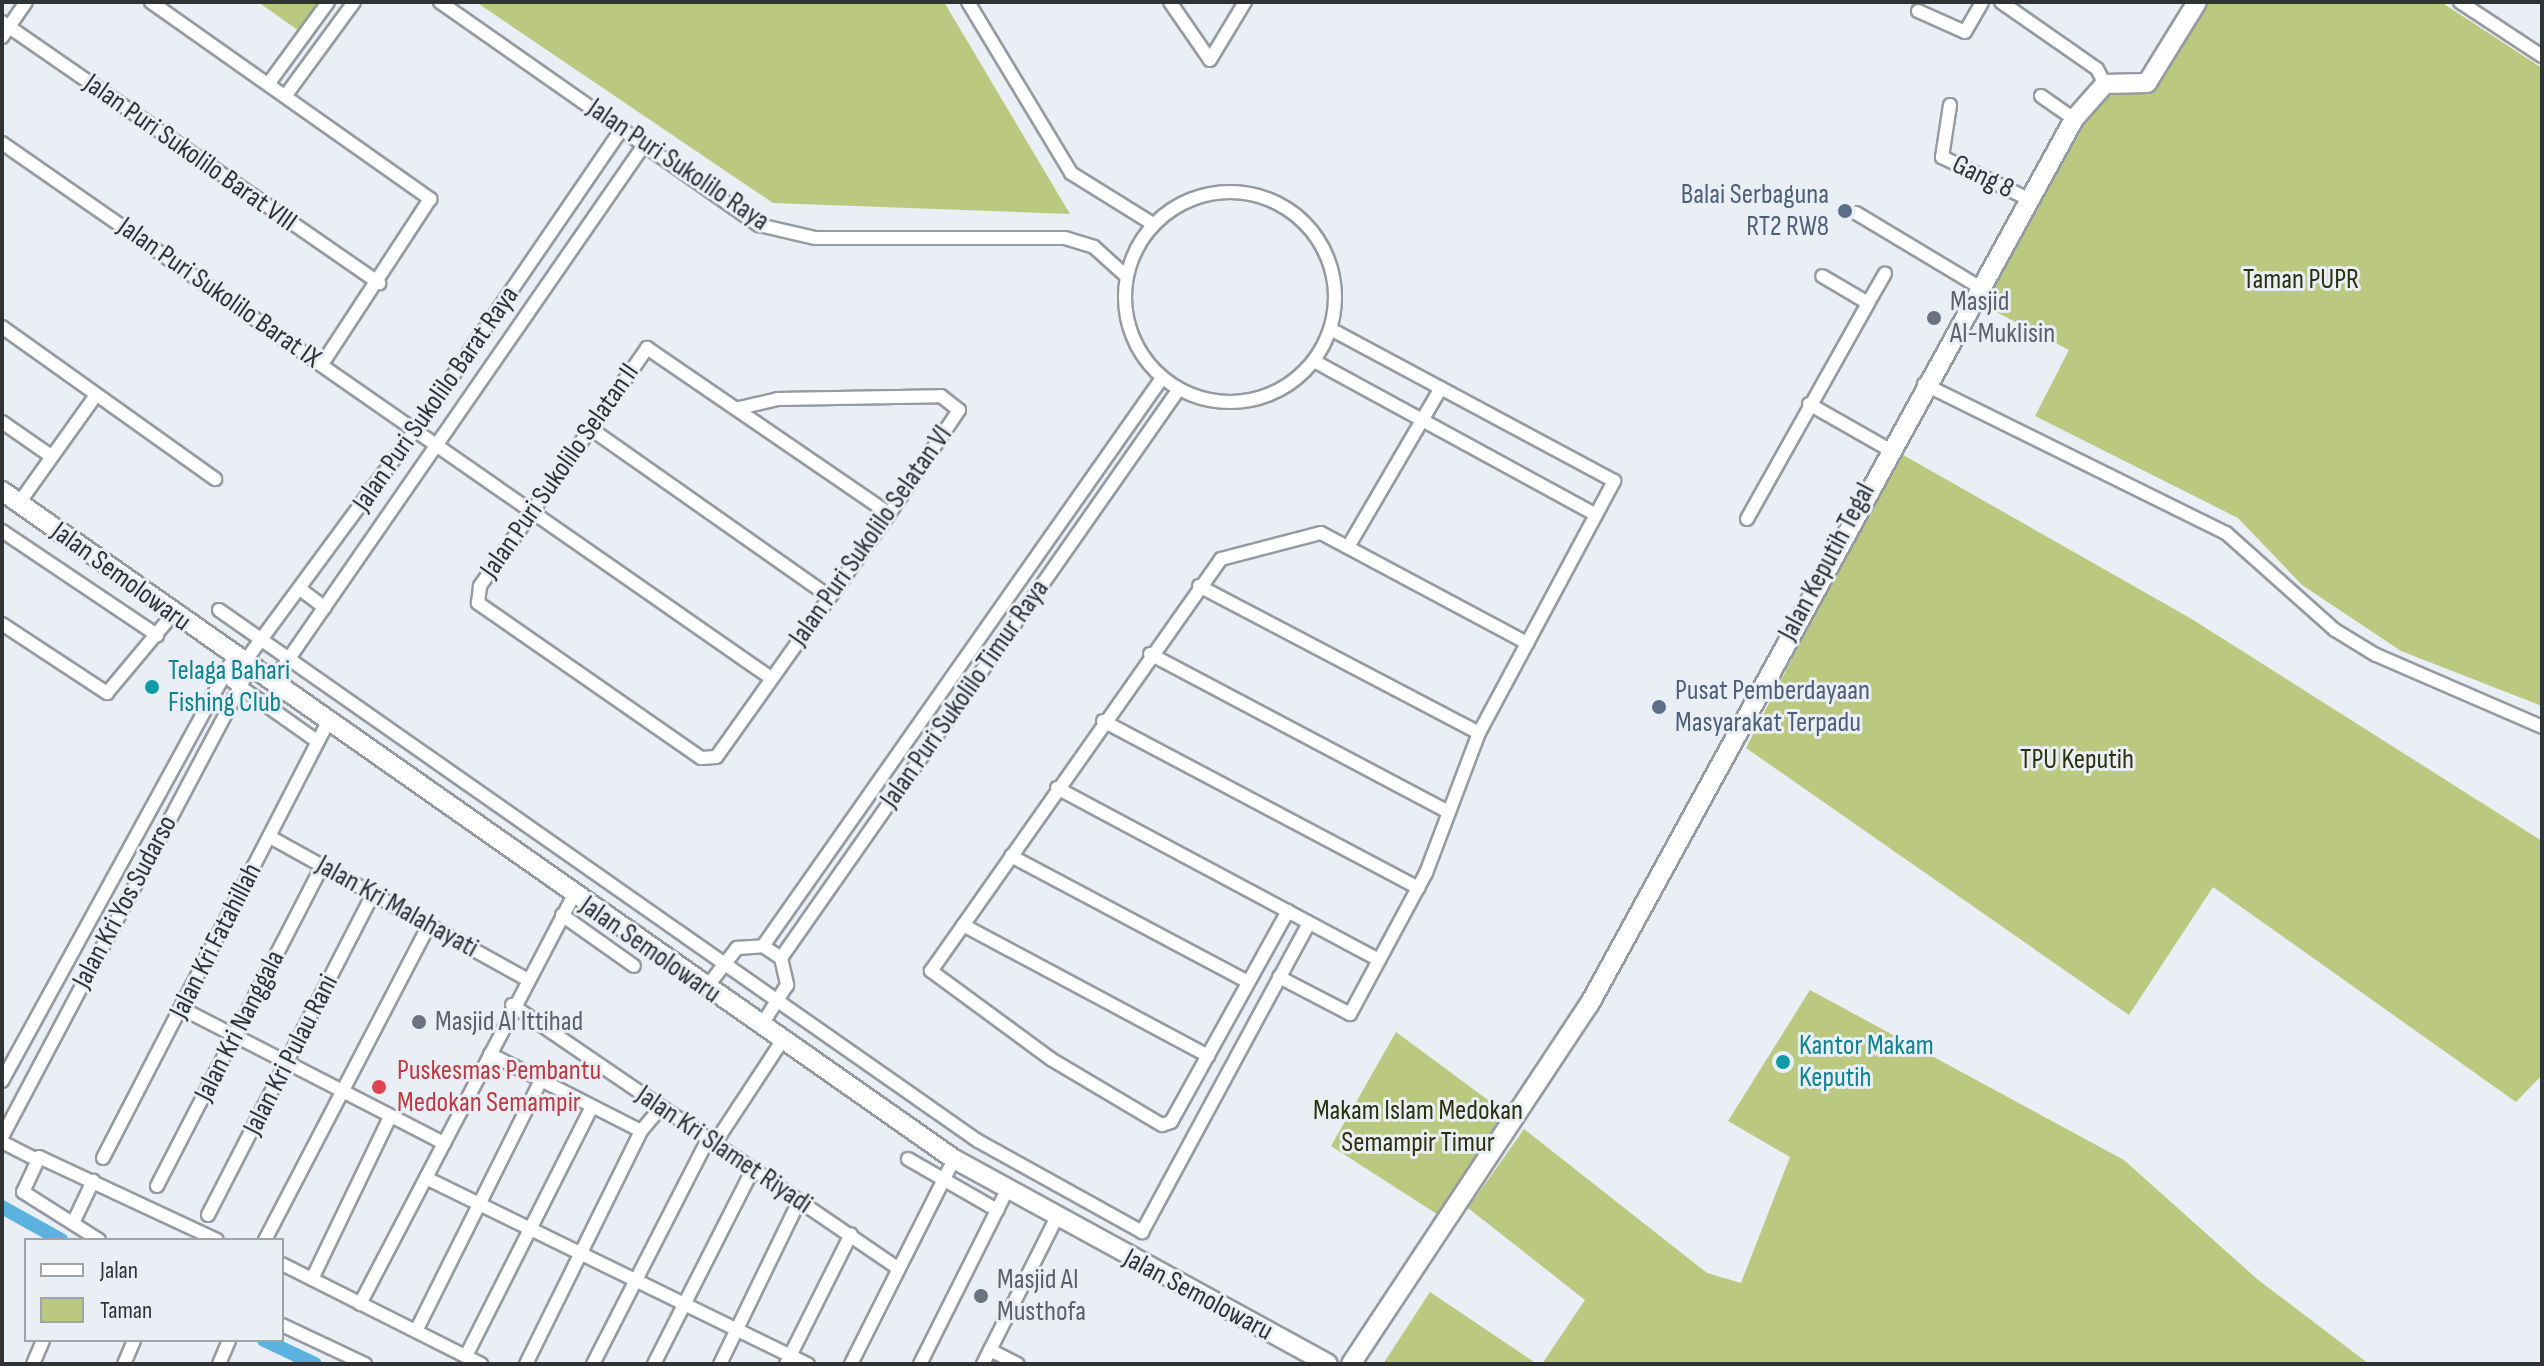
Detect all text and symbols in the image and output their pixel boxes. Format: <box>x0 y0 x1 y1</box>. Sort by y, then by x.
street label: Jalan Puri Sukolilo Barat VIII <box>77 67 303 239</box>
street label: Jalan Puri Sukolilo Raya <box>581 92 775 238</box>
street label: Gang 8 <box>1947 148 2019 206</box>
place label: Balai Serbaguna RT2 RW8 <box>1681 178 1829 244</box>
marker: Balai Serbaguna RT2 RW8 <box>1836 202 1854 220</box>
street label: Jalan Puri Sukolilo Barat IX <box>111 210 327 376</box>
park label: Taman PUPR <box>2243 263 2359 297</box>
street label: Jalan Puri Sukolilo Barat Raya <box>346 280 526 518</box>
place label: Masjid Al-Muklisin <box>1950 285 2055 351</box>
marker: Masjid Al-Muklisin <box>1925 309 1943 327</box>
street label: Jalan Puri Sukolilo Selatan II <box>473 357 647 585</box>
street label: Jalan Puri Sukolilo Selatan VI <box>782 419 960 653</box>
street label: Jalan Keputih Tegal <box>1771 478 1883 646</box>
street label: Jalan Semolowaru <box>45 515 197 639</box>
street label: Jalan Puri Sukolilo Timur Raya <box>873 573 1057 815</box>
place label: Telaga Bahari Fishing Club <box>168 654 290 720</box>
place label: Pusat Pemberdayaan Masyarakat Terpadu <box>1675 674 1870 740</box>
marker: Telaga Bahari Fishing Club <box>143 678 161 696</box>
marker: Pusat Pemberdayaan Masyarakat Terpadu <box>1650 698 1668 716</box>
park label: TPU Keputih <box>2020 743 2134 777</box>
street label: Jalan Kri Yos Sudarso <box>65 810 185 994</box>
street label: Jalan Kri Malahayati <box>310 849 484 965</box>
street label: Jalan Kri Fatahillah <box>163 858 269 1024</box>
street label: Jalan Semolowaru <box>573 889 727 1011</box>
street label: Jalan Kri Nanggala <box>188 945 292 1107</box>
street label: Jalan Kri Pulau Rani <box>236 969 346 1141</box>
place label: Masjid Al Ittihad <box>435 1005 583 1039</box>
marker: Masjid Al Ittihad <box>410 1013 428 1031</box>
place label: Kantor Makam Keputih <box>1799 1029 1934 1095</box>
marker: Kantor Makam Keputih <box>1774 1053 1792 1071</box>
place label: Puskesmas Pembantu Medokan Semampir <box>397 1054 601 1120</box>
marker: Puskesmas Pembantu Medokan Semampir <box>368 1076 390 1098</box>
street label: Jalan Kri Slamet Riyadi <box>629 1079 819 1221</box>
park label: Makam Islam Medokan Semampir Timur <box>1313 1094 1523 1160</box>
legend <box>24 1238 284 1342</box>
street label: Jalan Semolowaru <box>1118 1242 1278 1348</box>
text: Jalan <box>100 1256 138 1285</box>
place label: Masjid Al Musthofa <box>997 1263 1086 1329</box>
marker: Masjid Al Musthofa <box>972 1287 990 1305</box>
text: Taman <box>100 1296 152 1325</box>

